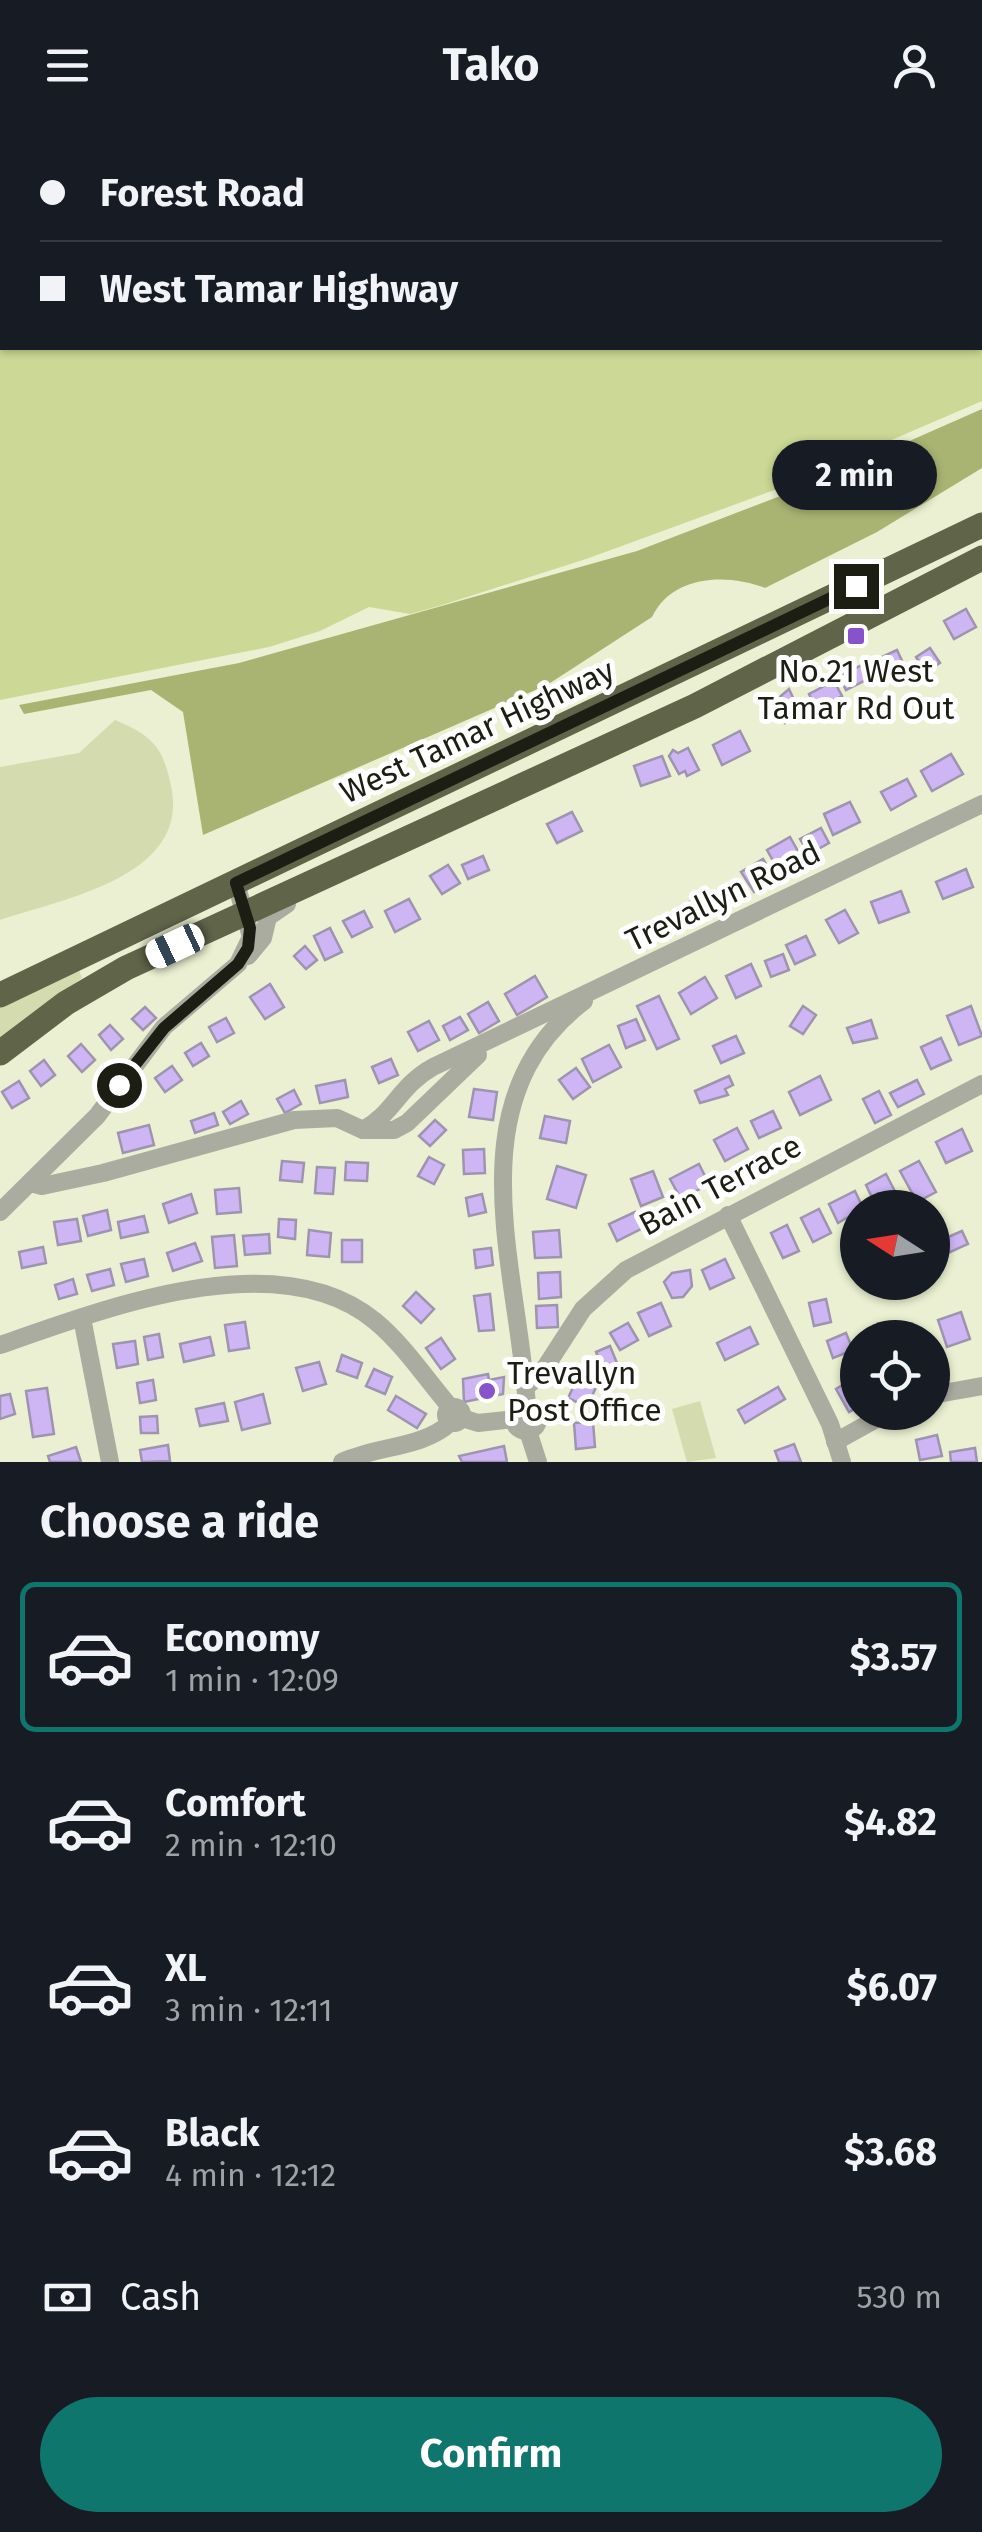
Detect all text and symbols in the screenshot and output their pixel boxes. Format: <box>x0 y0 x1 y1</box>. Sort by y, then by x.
icon: menu <box>40 38 95 93</box>
text: Tako <box>442 38 540 92</box>
icon: person <box>887 38 942 93</box>
text: Forest Road <box>100 170 305 216</box>
text: West Tamar Highway <box>100 266 458 312</box>
callout: 2 min <box>774 441 938 511</box>
text: 2 min <box>815 456 894 494</box>
route end <box>834 564 879 609</box>
marker: No.21 West Tamar Rd Out <box>845 625 867 647</box>
street label: West Tamar Highway <box>334 651 620 811</box>
place label: No.21 West Tamar Rd Out <box>758 652 955 727</box>
street label: Trevallyn Road <box>619 832 827 960</box>
car <box>141 920 209 972</box>
route start <box>97 1063 142 1108</box>
street label: Bain Terrace <box>632 1126 808 1244</box>
north arrow <box>840 1190 950 1300</box>
map controls <box>840 1190 950 1430</box>
button: locate <box>840 1320 950 1430</box>
place label: Trevallyn Post Office <box>507 1354 662 1429</box>
marker: Trevallyn Post Office <box>476 1380 498 1402</box>
text: Choose a ride <box>40 1495 319 1549</box>
icon: car <box>45 1612 135 1702</box>
text: Economy <box>165 1615 320 1661</box>
text: $3.57 <box>850 1634 937 1680</box>
text: 1 min · 12:09 <box>165 1661 339 1699</box>
icon: car <box>45 1777 135 1867</box>
text: Comfort <box>165 1780 306 1826</box>
text: $4.82 <box>844 1799 937 1845</box>
text: 2 min · 12:10 <box>165 1826 337 1864</box>
icon: car <box>45 1942 135 2032</box>
text: XL <box>165 1945 207 1991</box>
text: $6.07 <box>847 1964 937 2010</box>
text: 3 min · 12:11 <box>165 1991 333 2029</box>
icon: car <box>45 2107 135 2197</box>
text: Black <box>165 2110 260 2156</box>
text: $3.68 <box>844 2129 937 2175</box>
text: 4 min · 12:12 <box>165 2156 336 2194</box>
icon: cash <box>40 2270 95 2325</box>
text: Cash <box>120 2274 201 2320</box>
text: 530 m <box>856 2278 942 2316</box>
button: Confirm <box>40 2397 942 2512</box>

